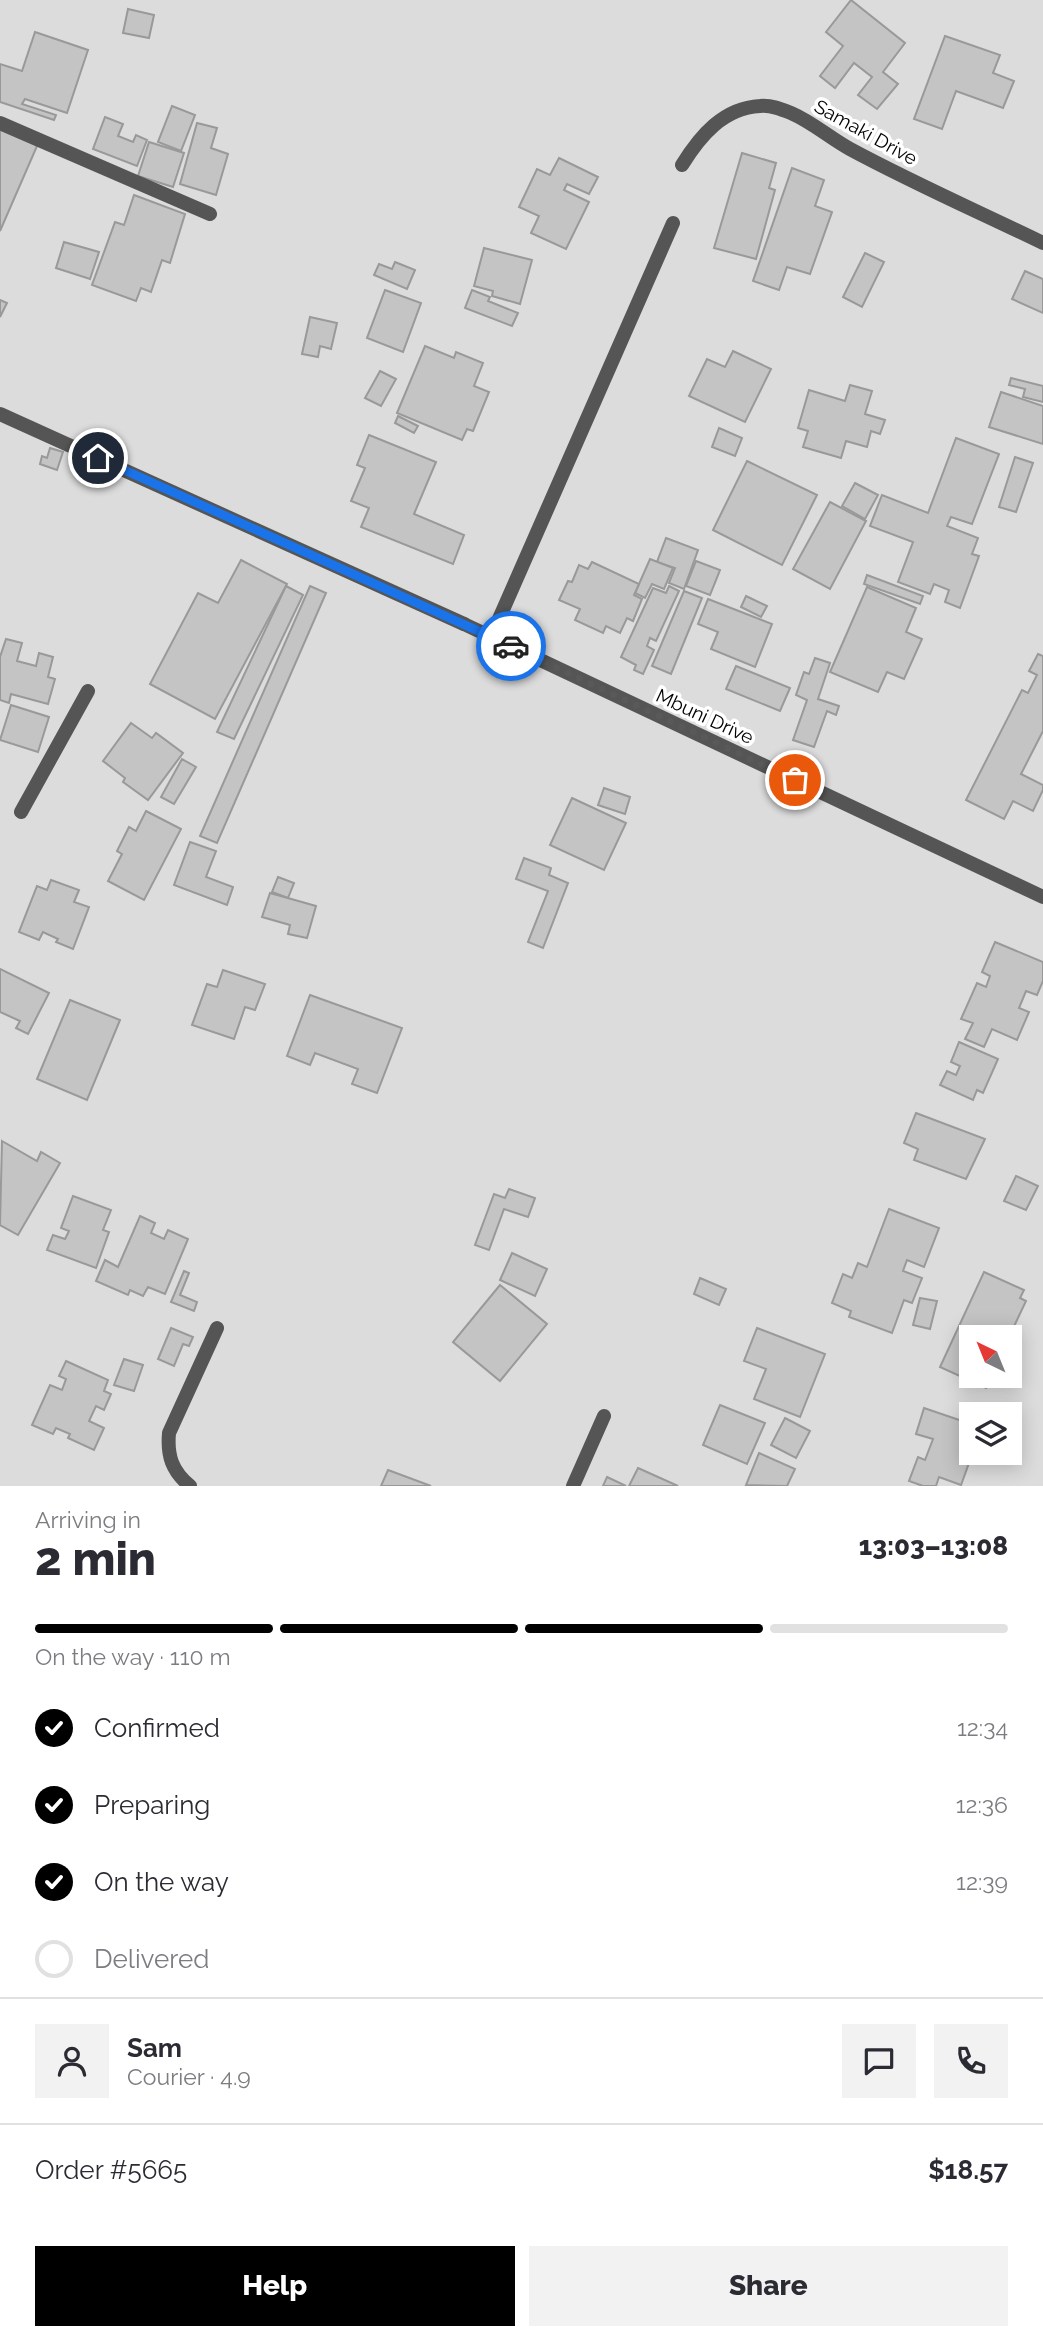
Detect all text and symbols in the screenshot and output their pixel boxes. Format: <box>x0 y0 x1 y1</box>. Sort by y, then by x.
street label: Samaki Drive <box>811 95 921 169</box>
pin <box>68 428 128 488</box>
icon: home <box>79 439 117 477</box>
courier <box>476 611 546 681</box>
icon: car <box>492 627 530 665</box>
street label: Mbuni Drive <box>653 684 757 748</box>
pin <box>765 750 825 810</box>
icon: bag <box>776 761 814 799</box>
north arrow <box>959 1325 1022 1388</box>
map controls <box>959 1325 1022 1465</box>
button: layers <box>959 1402 1022 1465</box>
text: Arriving in <box>35 1506 141 1533</box>
text: 13:03–13:08 <box>859 1531 1008 1561</box>
text: 2 min <box>35 1532 156 1586</box>
text: On the way · 110 m <box>35 1643 231 1670</box>
icon: check <box>35 1709 73 1747</box>
text: Confirmed <box>94 1713 220 1743</box>
text: 12:34 <box>957 1714 1008 1741</box>
icon: check <box>35 1786 73 1824</box>
text: Preparing <box>94 1790 210 1820</box>
text: 12:36 <box>956 1791 1008 1818</box>
icon: check <box>35 1863 73 1901</box>
text: On the way <box>94 1867 229 1897</box>
text: 12:39 <box>956 1868 1008 1895</box>
text: Delivered <box>94 1944 209 1974</box>
button: person <box>35 2024 109 2098</box>
button: chat <box>842 2024 916 2098</box>
button: phone <box>934 2024 1008 2098</box>
text: Sam <box>127 2033 182 2063</box>
text: Courier · 4.9 <box>127 2063 251 2090</box>
text: Order #5665 <box>35 2155 187 2185</box>
text: $18.57 <box>928 2155 1008 2185</box>
button: Help <box>35 2246 515 2326</box>
button: Share <box>529 2246 1008 2326</box>

